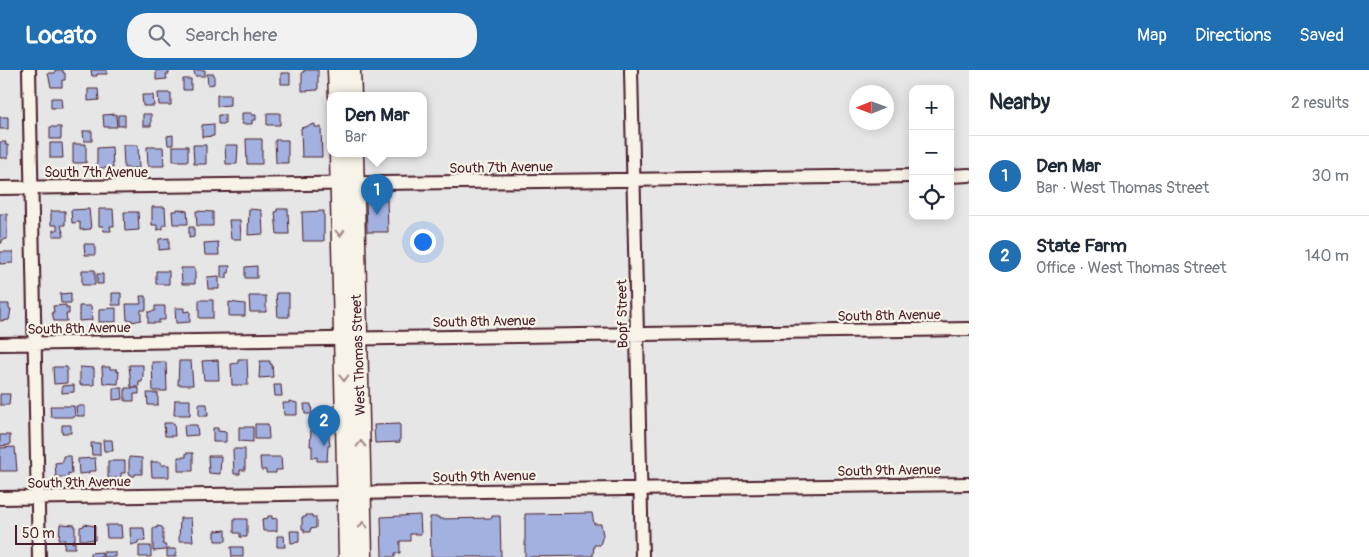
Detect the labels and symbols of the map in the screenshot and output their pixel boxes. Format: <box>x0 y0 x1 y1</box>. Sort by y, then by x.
north arrow <box>849 85 894 130</box>
street label: South 7th Avenue <box>449 158 553 177</box>
street label: South 7th Avenue <box>44 164 148 181</box>
pin: 1 <box>361 174 393 215</box>
one-way arrow <box>335 229 346 237</box>
your location <box>410 229 436 255</box>
street label: Bopf Street <box>613 279 632 349</box>
street label: West Thomas Street <box>348 294 369 416</box>
street label: South 8th Avenue <box>837 306 941 325</box>
street label: South 8th Avenue <box>432 312 536 331</box>
street label: South 8th Avenue <box>27 319 131 338</box>
one-way arrow <box>339 374 349 382</box>
pin: 2 <box>308 405 340 446</box>
one-way arrow <box>356 440 366 448</box>
street label: South 9th Avenue <box>837 461 941 480</box>
street label: South 9th Avenue <box>432 467 536 486</box>
street label: South 9th Avenue <box>27 473 131 492</box>
one-way arrow <box>357 521 368 529</box>
scale bar <box>15 522 96 545</box>

